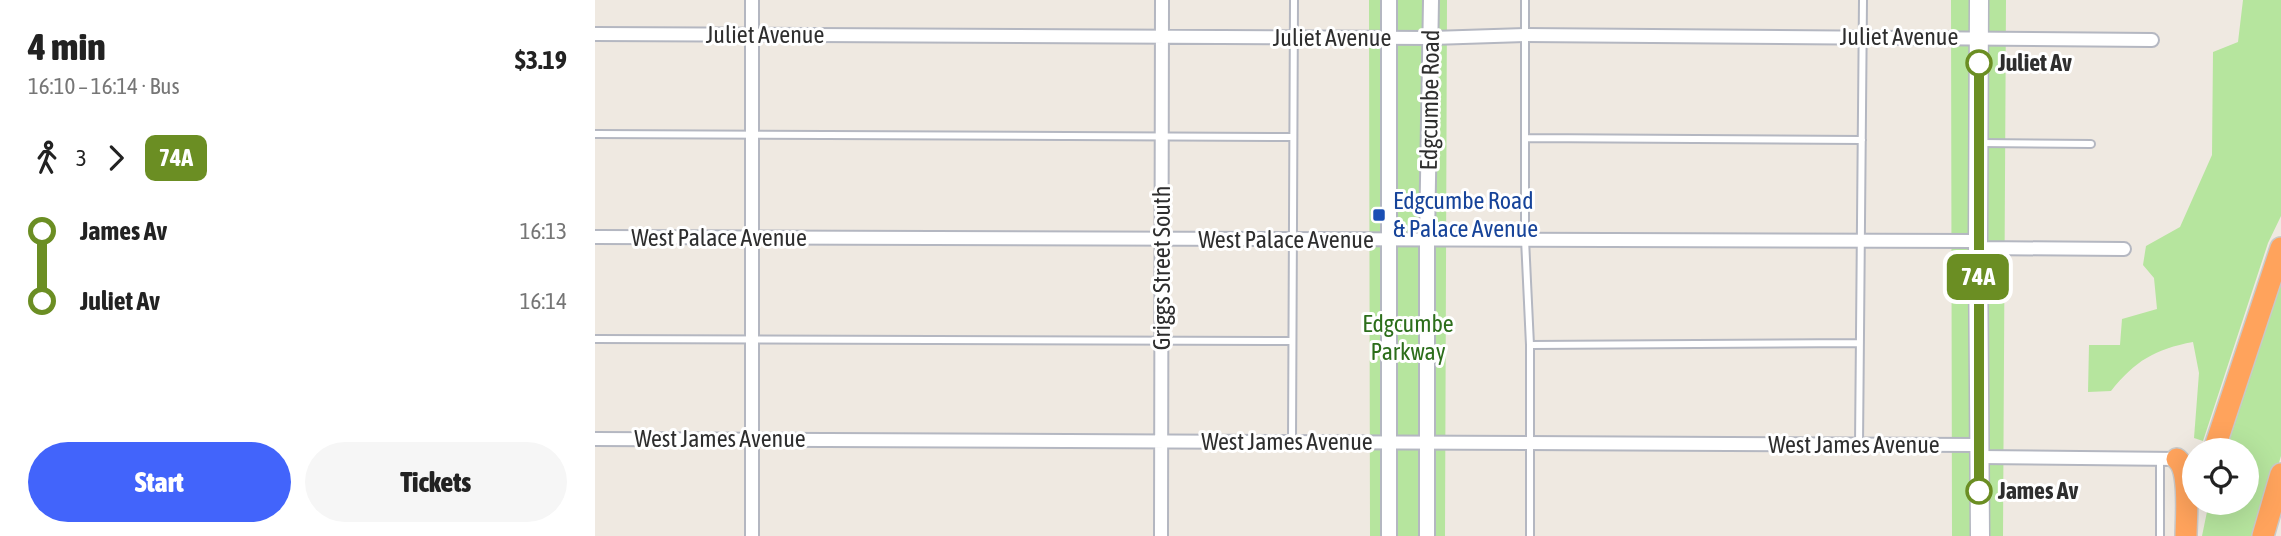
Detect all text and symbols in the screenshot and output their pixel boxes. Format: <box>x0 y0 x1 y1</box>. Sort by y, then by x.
street label: Juliet Avenue <box>706 21 824 48</box>
street label: Juliet Avenue <box>1840 23 1958 50</box>
street label: Juliet Avenue <box>1273 24 1391 51</box>
text: 4 min <box>28 25 106 68</box>
street label: Edgcumbe Road <box>1415 29 1444 171</box>
text: $3.19 <box>515 45 567 75</box>
place label: Juliet Av <box>1997 49 2072 76</box>
marker: Juliet Av <box>1966 50 1992 76</box>
text: 16:10 – 16:14 · Bus <box>28 73 180 99</box>
icon: walk <box>28 139 66 177</box>
icon: forward <box>97 139 135 177</box>
text: 74A <box>159 144 193 171</box>
text: 3 <box>76 145 87 171</box>
street label: Griggs Street South <box>1148 186 1175 350</box>
place label: Edgcumbe Road & Palace Avenue <box>1393 187 1538 242</box>
marker: Edgcumbe Road & Palace Avenue <box>1371 207 1387 223</box>
text: James Av <box>80 216 167 246</box>
text: 16:13 <box>520 218 567 244</box>
street label: West Palace Avenue <box>631 224 807 251</box>
street label: West Palace Avenue <box>1198 226 1374 253</box>
line badge: 74A <box>1938 254 2018 300</box>
text: 74A <box>1961 263 1995 290</box>
text: Juliet Av <box>80 286 160 316</box>
text: 16:14 <box>520 288 567 314</box>
park label: Edgcumbe Parkway <box>1362 310 1454 365</box>
street label: West James Avenue <box>634 425 806 452</box>
street label: West James Avenue <box>1201 428 1373 455</box>
street label: West James Avenue <box>1768 431 1940 458</box>
map controls <box>2182 438 2259 515</box>
button: locate <box>2182 438 2259 515</box>
button: Start <box>28 442 291 522</box>
button: Tickets <box>305 442 567 522</box>
place label: James Av <box>1997 477 2079 504</box>
marker: James Av <box>1966 478 1992 504</box>

